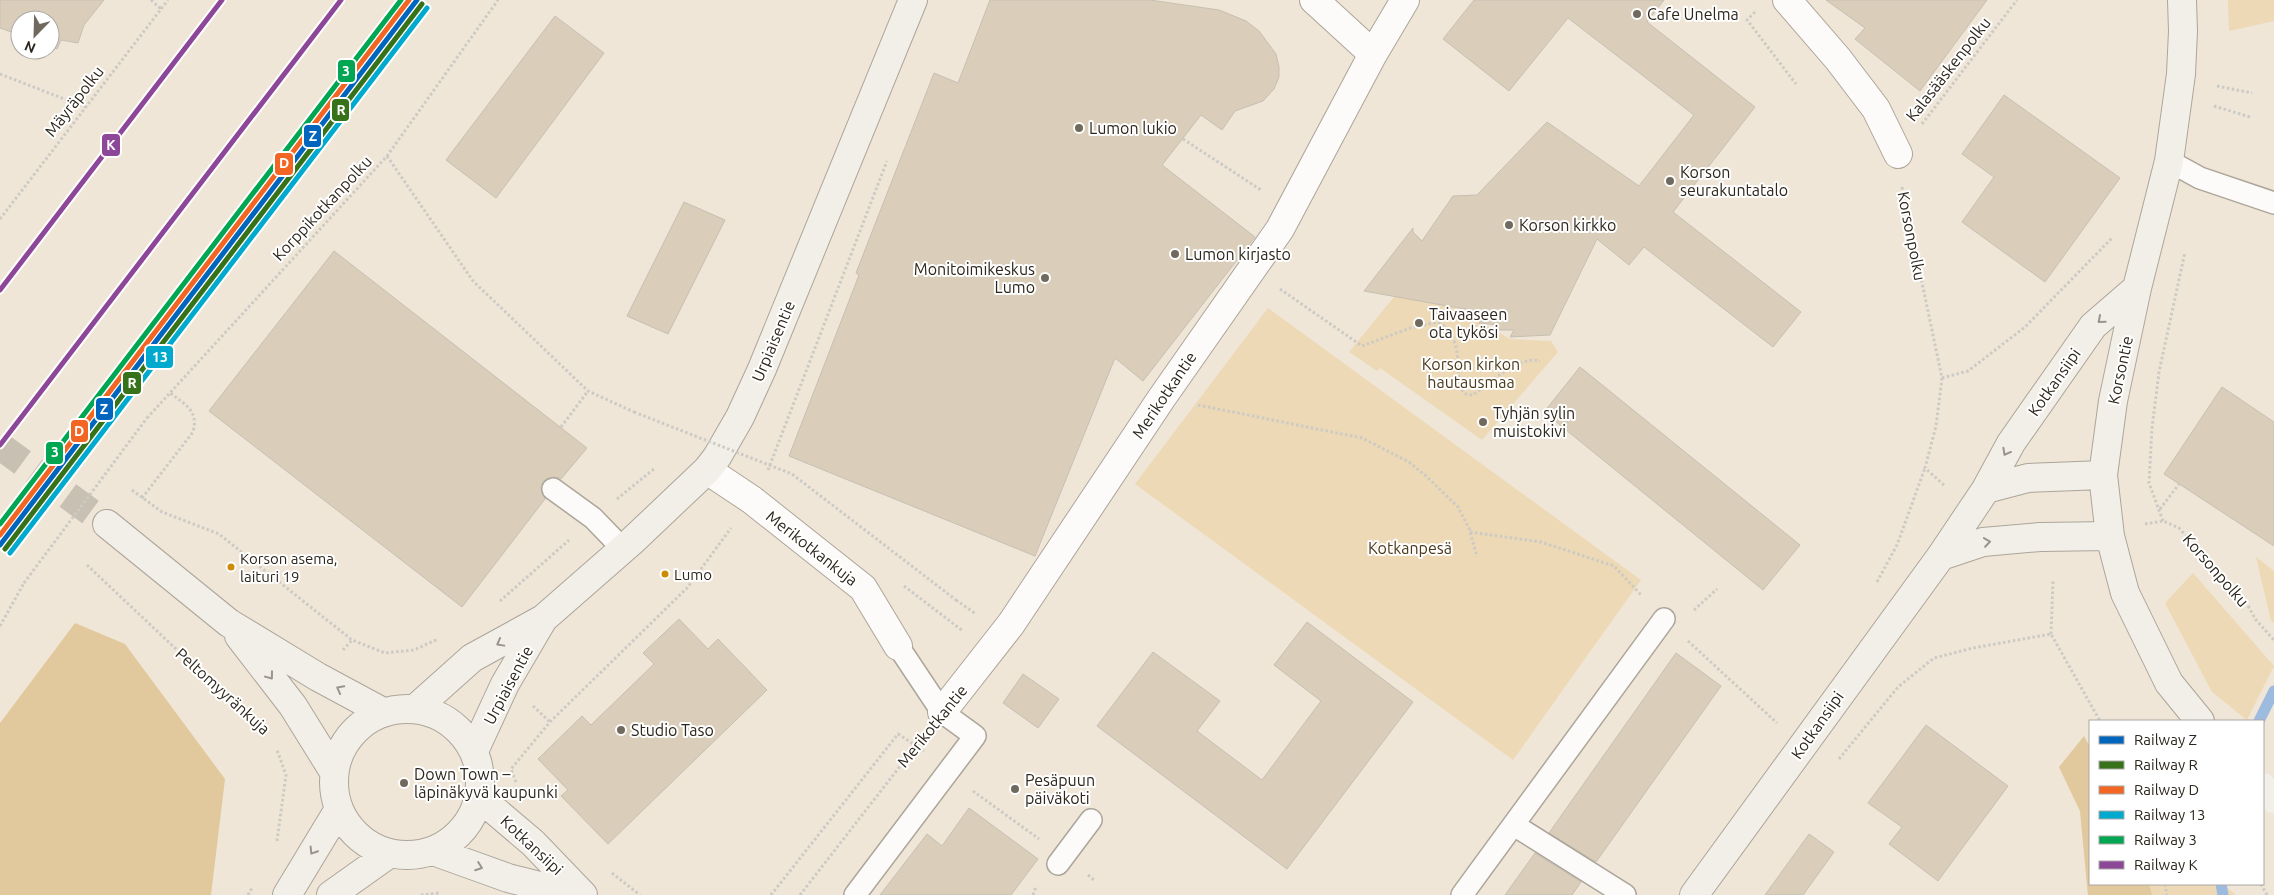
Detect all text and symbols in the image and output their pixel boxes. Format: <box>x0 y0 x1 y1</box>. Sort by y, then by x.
place label: Cafe Unelma <box>1647 5 1739 23</box>
marker: Cafe Unelma <box>1631 8 1643 20</box>
north arrow <box>10 10 60 60</box>
street label: Kalasääskenpolku <box>1902 14 1994 124</box>
text: N <box>22 38 38 56</box>
line badge: 3 <box>337 59 356 83</box>
street label: Mäyräpolku <box>41 62 107 140</box>
text: 3 <box>342 63 350 79</box>
line badge: R <box>331 98 350 122</box>
text: R <box>336 102 346 118</box>
place label: Lumon lukio <box>1089 119 1177 137</box>
marker: Lumon lukio <box>1073 122 1085 134</box>
line badge: Z <box>303 124 322 148</box>
text: Z <box>309 128 317 144</box>
line badge: K <box>101 133 121 157</box>
text: K <box>106 137 116 153</box>
street label: Korppikotkanpolku <box>269 152 375 264</box>
line badge: D <box>274 152 294 176</box>
text: D <box>279 155 289 171</box>
place label: Korson seurakuntatalo <box>1680 163 1788 199</box>
marker: Korson seurakuntatalo <box>1664 175 1676 187</box>
street label: Korsonpolku <box>1895 190 1929 282</box>
place label: Korson kirkko <box>1519 216 1616 234</box>
marker: Korson kirkko <box>1503 219 1515 231</box>
place label: Lumon kirjasto <box>1185 245 1291 263</box>
marker: Lumon kirjasto <box>1169 248 1181 260</box>
place label: Monitoimikeskus Lumo <box>914 260 1035 296</box>
marker: Monitoimikeskus Lumo <box>1039 272 1051 284</box>
street label: Urpiaisentie <box>748 298 798 384</box>
place label: Taivaaseen ota tykösi <box>1429 305 1507 341</box>
one-way arrow <box>2097 314 2106 323</box>
marker: Taivaaseen ota tykösi <box>1413 317 1425 329</box>
street label: Korsontie <box>2104 334 2136 406</box>
line badge: 13 <box>145 345 174 369</box>
street label: Kotkansiipi <box>2024 345 2084 419</box>
street label: Merikotkantie <box>1128 348 1200 442</box>
text: 13 <box>152 349 168 365</box>
park label: Korson kirkon hautausmaa <box>1422 355 1520 391</box>
line badge: R <box>122 371 142 395</box>
text: R <box>127 375 137 391</box>
line badge: Z <box>95 397 114 421</box>
text: Z <box>100 401 108 417</box>
place label: Tyhjän sylin muistokivi <box>1493 404 1575 440</box>
marker: Tyhjän sylin muistokivi <box>1477 416 1489 428</box>
line badge: D <box>70 419 89 443</box>
text: D <box>74 423 84 439</box>
line badge: 3 <box>45 441 64 465</box>
text: 3 <box>51 444 59 460</box>
one-way arrow <box>2002 446 2012 455</box>
street label: Merikotkankuja <box>763 507 861 589</box>
street label: Korsonpolku <box>2180 530 2252 610</box>
one-way arrow <box>1983 538 1992 548</box>
park label: Kotkanpesä <box>1368 539 1452 557</box>
place label: Korson asema, laituri 19 <box>240 550 338 585</box>
marker: Korson asema, laituri 19 <box>226 562 236 572</box>
place label: Lumo <box>674 566 712 583</box>
marker: Lumo <box>660 569 670 579</box>
one-way arrow <box>496 637 505 647</box>
street label: Urpiaisentie <box>480 643 536 727</box>
street label: Peltomyyränkuja <box>172 644 274 738</box>
one-way arrow <box>264 670 272 679</box>
street label: Merikotkantie <box>893 681 971 771</box>
one-way arrow <box>336 685 345 695</box>
street label: Kotkansiipi <box>1787 688 1847 762</box>
legend <box>2089 720 2264 885</box>
place label: Studio Taso <box>631 721 714 739</box>
marker: Studio Taso <box>615 724 627 736</box>
text: Railway Z <box>2134 731 2197 748</box>
text: Railway R <box>2134 756 2198 773</box>
place label: Down Town – läpinäkyvä kaupunki <box>414 765 558 801</box>
place label: Pesäpuun päiväkoti <box>1025 771 1095 807</box>
marker: Down Town – läpinäkyvä kaupunki <box>398 777 410 789</box>
text: Railway D <box>2134 781 2199 798</box>
marker: Pesäpuun päiväkoti <box>1009 783 1021 795</box>
text: Railway 13 <box>2134 806 2206 823</box>
street label: Kotkansiipi <box>497 812 567 878</box>
text: Railway 3 <box>2134 831 2197 848</box>
one-way arrow <box>310 846 320 855</box>
text: Railway K <box>2134 856 2198 873</box>
one-way arrow <box>474 861 483 871</box>

